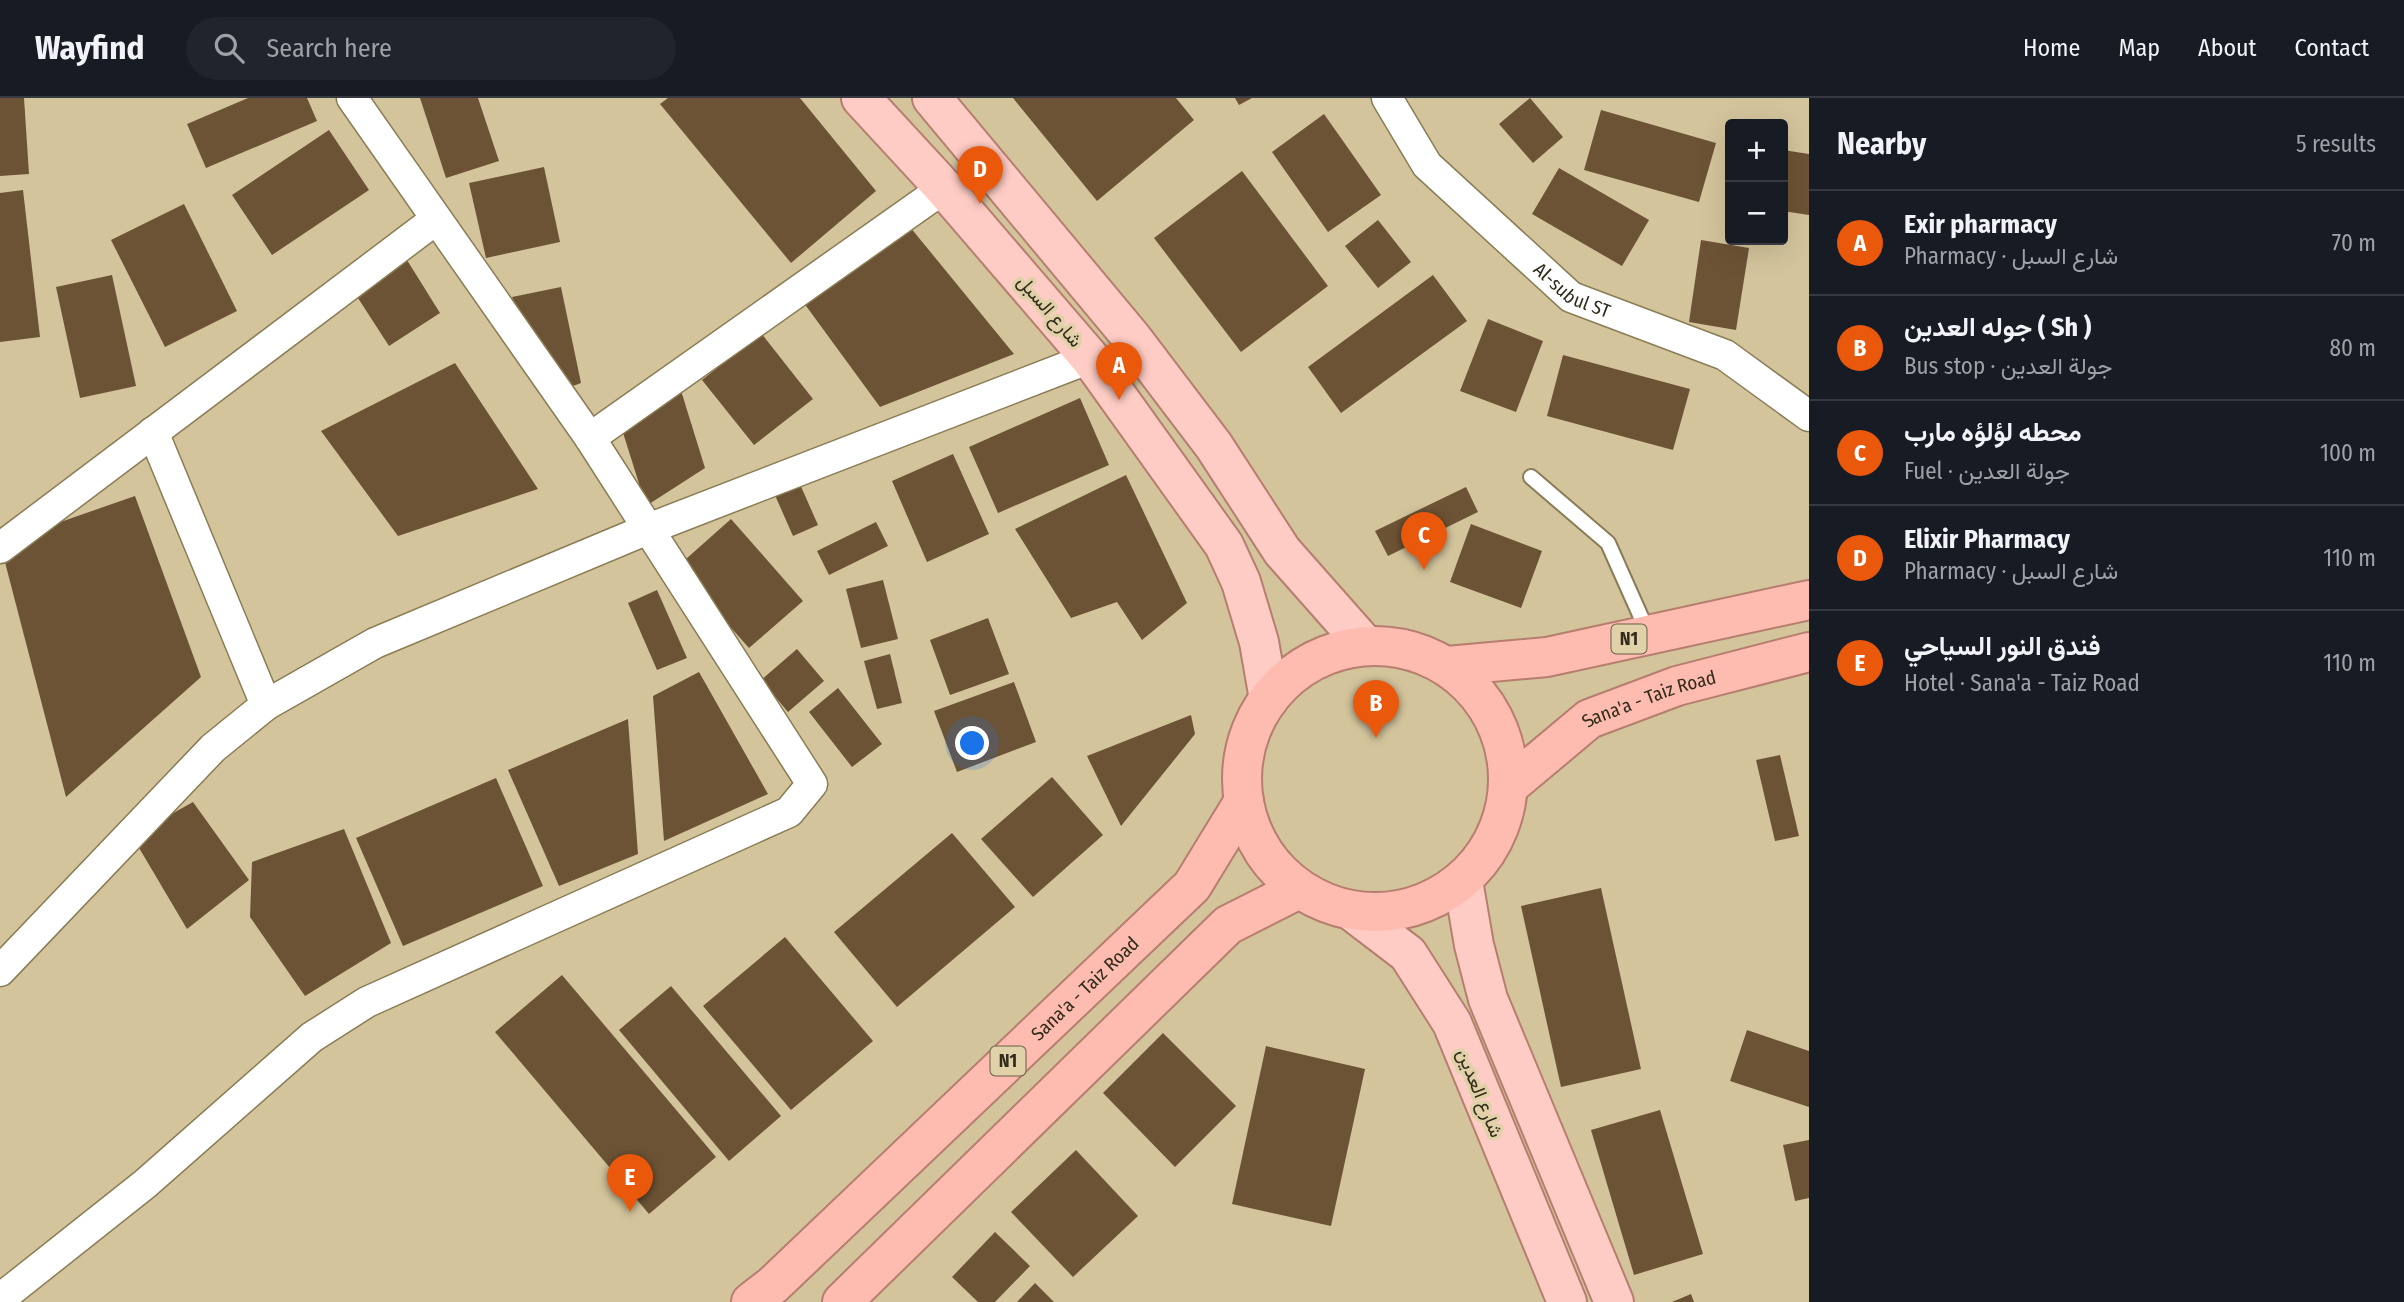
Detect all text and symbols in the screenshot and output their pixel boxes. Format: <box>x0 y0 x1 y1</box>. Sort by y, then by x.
search box <box>186 17 676 80</box>
text: Wayfind <box>35 28 144 68</box>
icon: search <box>210 29 248 67</box>
text: Search here <box>266 33 392 64</box>
text: Home <box>2023 34 2080 62</box>
text: Map <box>2118 34 2160 62</box>
text: About <box>2198 34 2256 62</box>
text: Contact <box>2294 34 2369 62</box>
map controls <box>1725 119 1788 245</box>
button: + <box>1725 119 1788 182</box>
text: Nearby <box>1837 126 1926 162</box>
text: 5 results <box>2296 130 2376 158</box>
pin: D <box>957 146 1003 204</box>
button: − <box>1725 182 1788 245</box>
text: Exir pharmacy <box>1904 209 2057 240</box>
text: A <box>1854 229 1866 257</box>
text: 70 m <box>2332 229 2376 257</box>
text: Pharmacy · شارع السبل <box>1904 242 2118 270</box>
street label: Al-subul ST <box>1529 257 1614 322</box>
street label: شارع السبل <box>1012 270 1088 352</box>
text: جوله العدين ( Sh ) <box>1904 312 2091 343</box>
text: B <box>1854 334 1866 362</box>
text: 80 m <box>2329 334 2376 362</box>
pin: A <box>1096 342 1142 400</box>
text: Bus stop · جولة العدين <box>1904 352 2112 380</box>
text: محطه لؤلؤه مارب <box>1904 417 2082 448</box>
text: C <box>1854 439 1866 467</box>
text: 100 m <box>2320 439 2376 467</box>
text: Fuel · جولة العدين <box>1904 457 2070 485</box>
pin: C <box>1401 512 1447 570</box>
text: Elixir Pharmacy <box>1904 524 2070 555</box>
text: D <box>1853 544 1867 572</box>
text: 110 m <box>2323 544 2376 572</box>
text: Pharmacy · شارع السبل <box>1904 557 2118 585</box>
road number: N1 <box>1612 624 1646 654</box>
text: فندق النور السياحي <box>1904 631 2101 662</box>
text: E <box>1855 649 1865 677</box>
text: 110 m <box>2323 649 2376 677</box>
street label: Sana'a - Taiz Road <box>1577 665 1718 732</box>
text: Hotel · Sana'a - Taiz Road <box>1904 669 2140 697</box>
pin: B <box>1353 680 1399 738</box>
your location <box>955 726 989 760</box>
street label: Sana'a - Taiz Road <box>1026 932 1143 1045</box>
street label: شارع العدين <box>1451 1045 1508 1141</box>
road number: N1 <box>990 1046 1026 1076</box>
pin: E <box>607 1154 653 1212</box>

